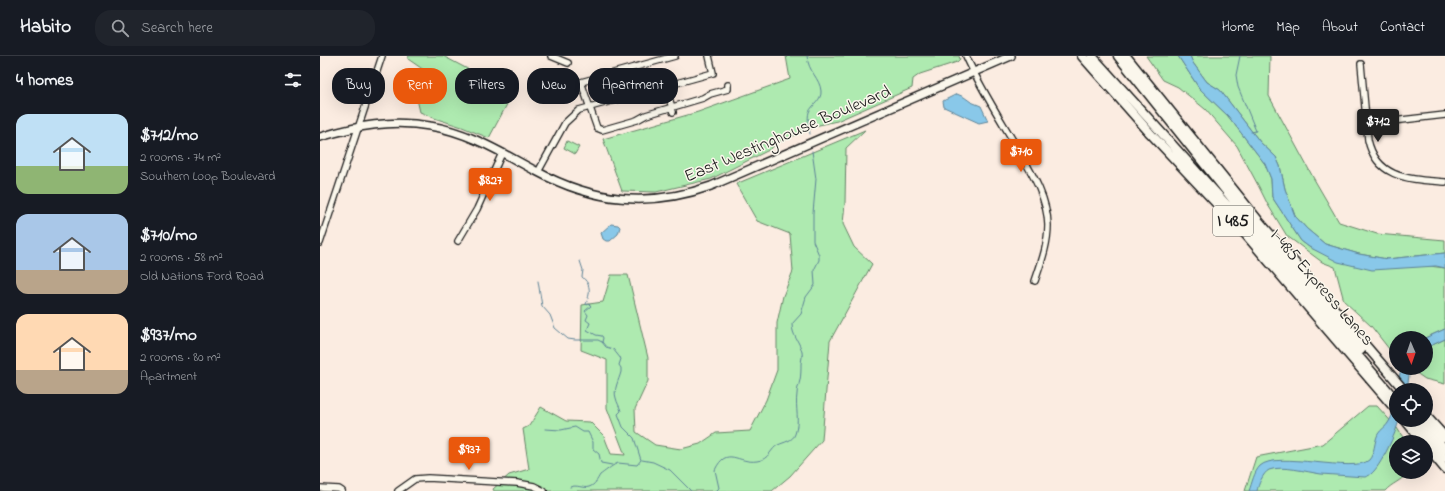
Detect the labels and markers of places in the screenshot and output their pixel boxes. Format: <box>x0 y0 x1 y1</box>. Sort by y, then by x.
pin: $712 <box>1354 109 1402 143</box>
pin: $710 <box>997 139 1045 173</box>
pin: $827 <box>466 168 514 202</box>
pin: $937 <box>445 437 493 471</box>

